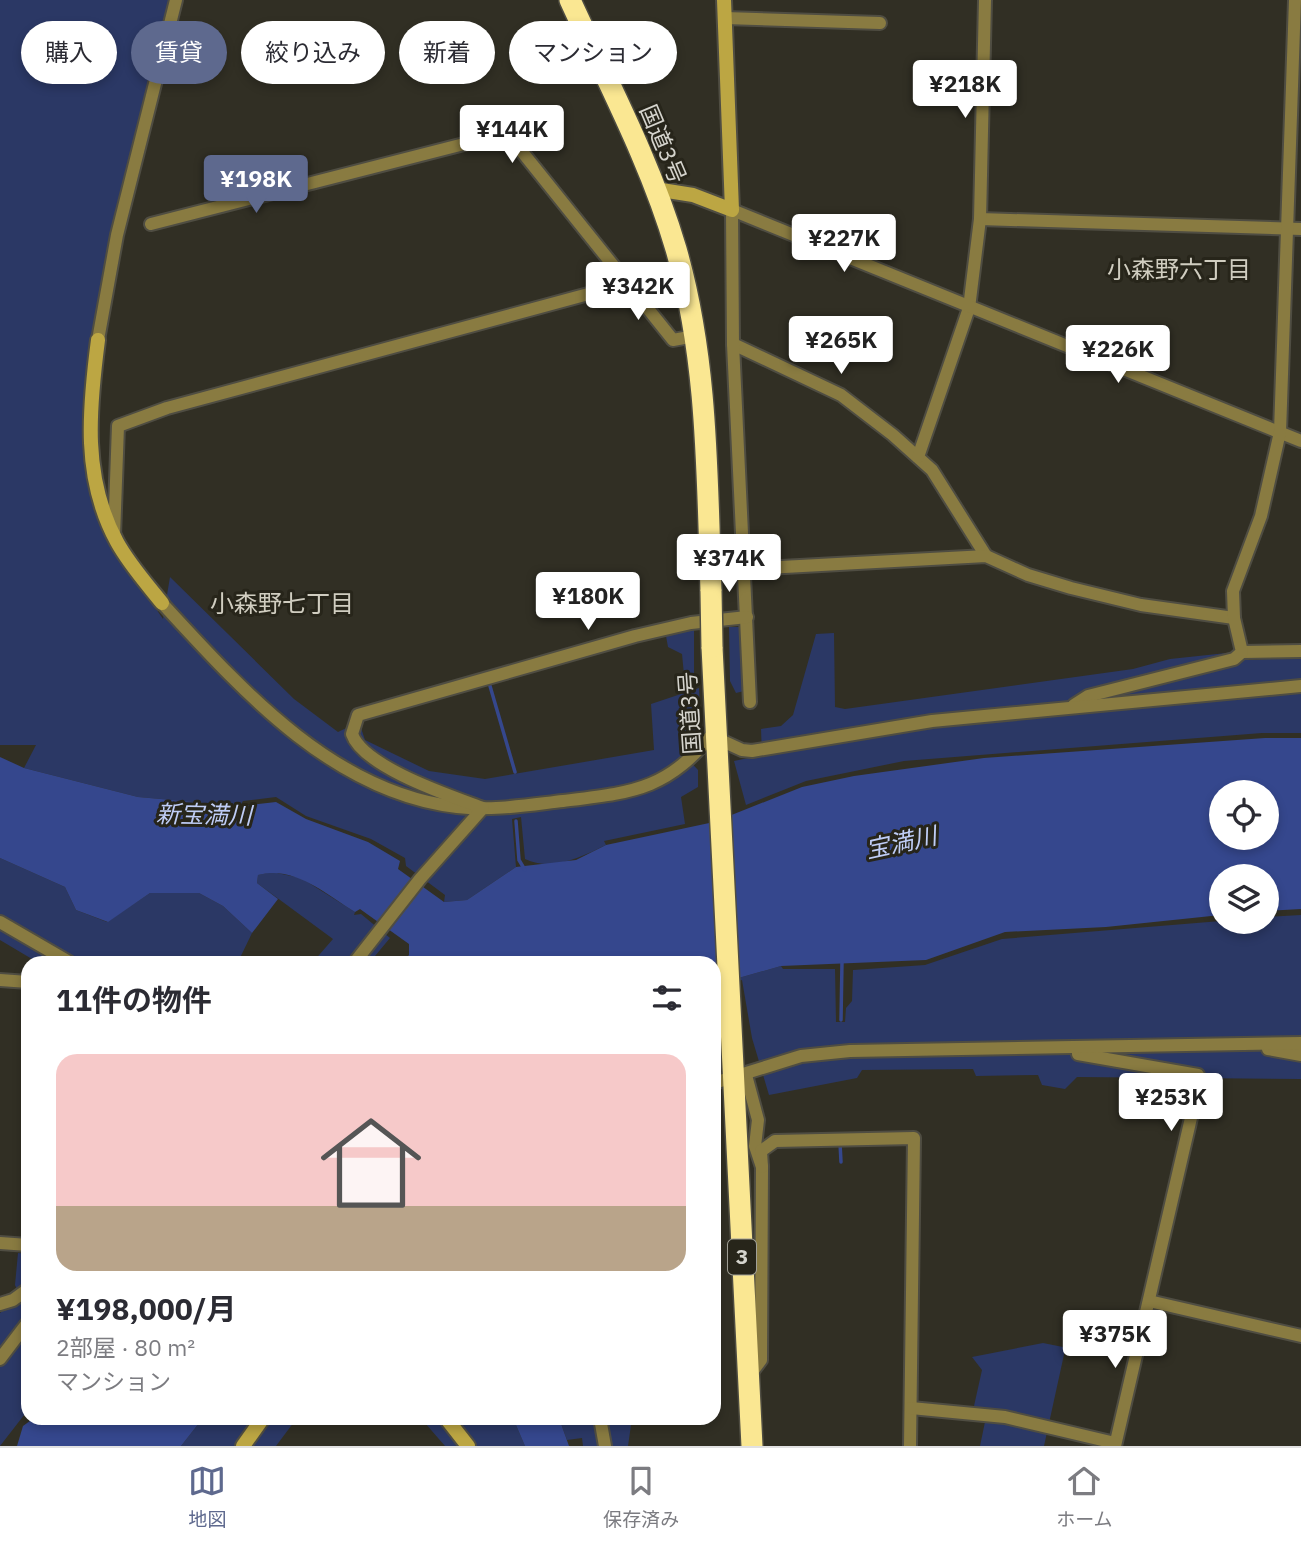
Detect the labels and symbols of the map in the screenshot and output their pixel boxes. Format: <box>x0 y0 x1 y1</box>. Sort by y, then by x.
pin: ¥218K <box>916 60 1014 120</box>
street label: 国道3号 <box>634 100 694 188</box>
pin: ¥144K <box>463 106 561 165</box>
pin: ¥198K <box>207 156 305 215</box>
pin: ¥227K <box>795 215 893 274</box>
district label: 小森野六丁目 <box>1107 253 1251 285</box>
pin: ¥342K <box>589 262 687 322</box>
pin: ¥265K <box>792 316 890 376</box>
pin: ¥226K <box>1069 326 1167 385</box>
pin: ¥374K <box>680 534 778 594</box>
pin: ¥180K <box>539 572 637 632</box>
district label: 小森野七丁目 <box>210 587 354 619</box>
street label: 国道3号 <box>671 671 707 755</box>
water label: 新宝満川 <box>156 797 255 831</box>
water label: 宝満川 <box>862 818 942 865</box>
pin: ¥253K <box>1122 1074 1220 1133</box>
road number: 3 <box>728 1240 756 1274</box>
pin: ¥375K <box>1066 1310 1164 1370</box>

